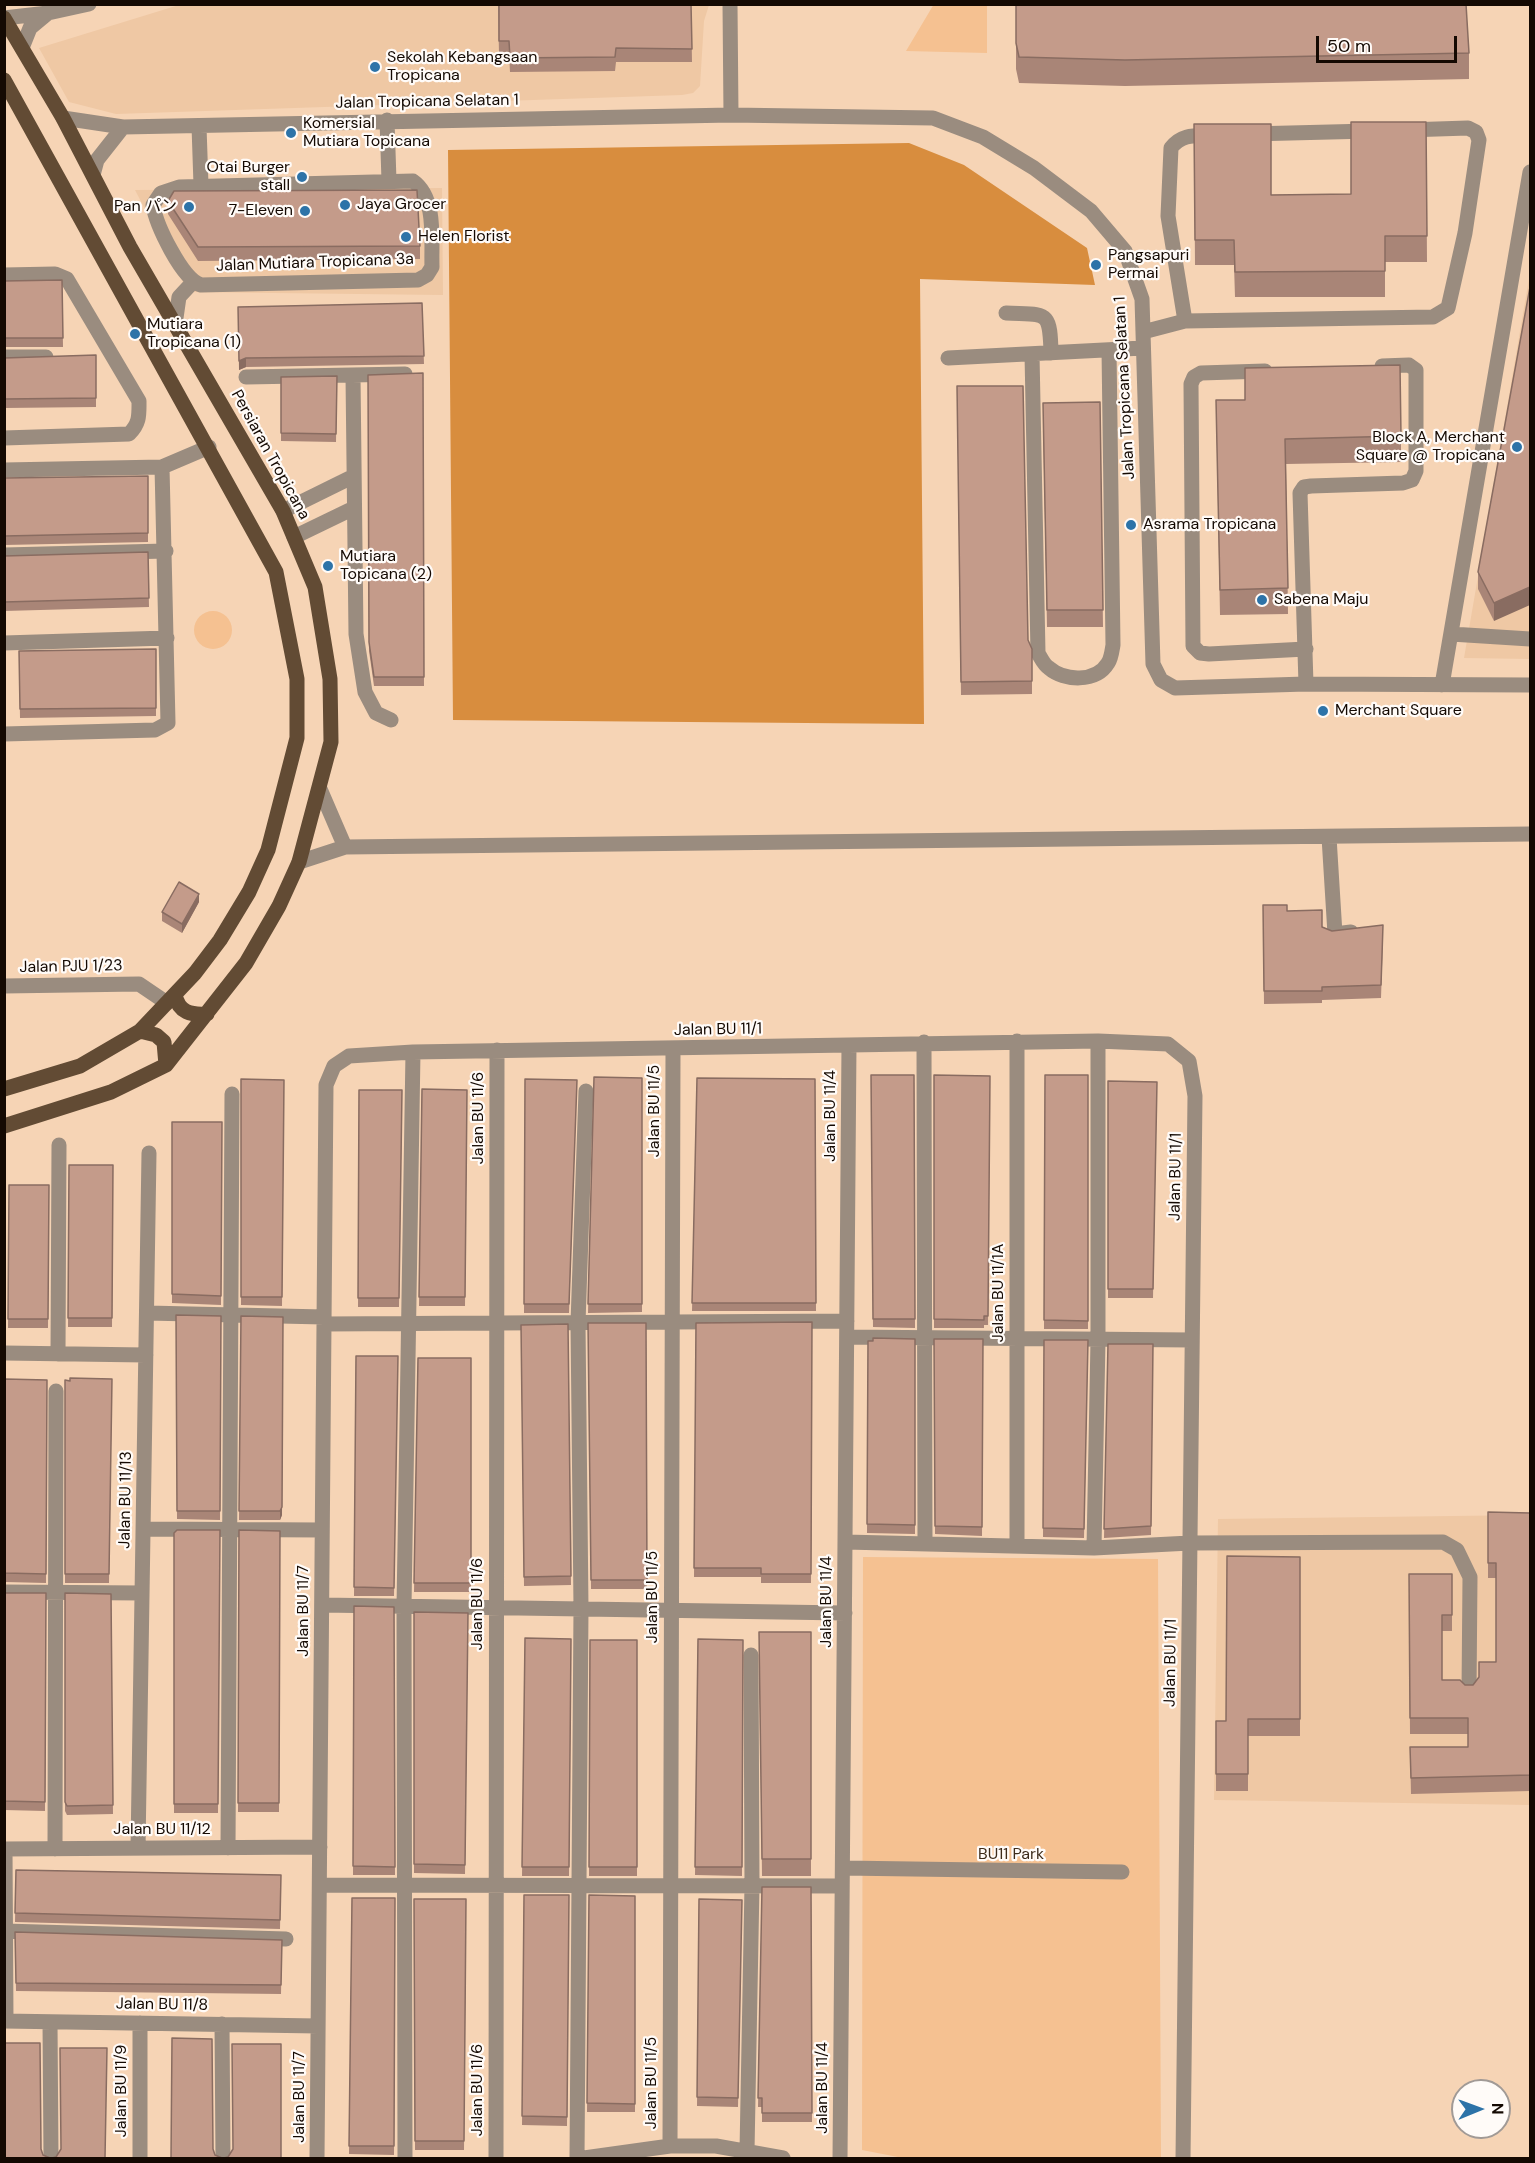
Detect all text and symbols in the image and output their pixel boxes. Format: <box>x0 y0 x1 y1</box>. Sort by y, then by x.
scale bar <box>1319 24 1460 62</box>
text: 50 m <box>1327 34 1371 58</box>
place label: Sekolah Kebangsaan Tropicana <box>387 48 537 86</box>
marker: Sekolah Kebangsaan Tropicana <box>368 60 382 74</box>
street label: Jalan Tropicana Selatan 1 <box>335 91 519 113</box>
place label: Komersial Mutiara Topicana <box>303 114 430 152</box>
marker: Komersial Mutiara Topicana <box>284 126 298 140</box>
place label: Otai Burger stall <box>206 158 290 196</box>
marker: Otai Burger stall <box>295 170 309 184</box>
place label: Jaya Grocer <box>357 195 446 215</box>
place label: Pan パン <box>114 197 177 217</box>
marker: Jaya Grocer <box>338 198 352 212</box>
marker: Pan パン <box>182 200 196 214</box>
place label: 7-Eleven <box>229 201 293 221</box>
marker: 7-Eleven <box>298 204 312 218</box>
place label: Helen Florist <box>418 227 509 247</box>
marker: Helen Florist <box>399 230 413 244</box>
place label: Pangsapuri Permai <box>1108 246 1189 284</box>
street label: Jalan Mutiara Tropicana 3a <box>216 250 414 276</box>
marker: Pangsapuri Permai <box>1089 258 1103 272</box>
street label: Jalan Tropicana Selatan 1 <box>1111 296 1139 480</box>
place label: Mutiara Tropicana (1) <box>147 315 241 353</box>
marker: Mutiara Tropicana (1) <box>128 327 142 341</box>
street label: Persiaran Tropicana <box>226 387 314 523</box>
place label: Block A, Merchant Square @ Tropicana <box>1356 428 1505 466</box>
marker: Block A, Merchant Square @ Tropicana <box>1510 440 1524 454</box>
place label: Asrama Tropicana <box>1143 515 1276 535</box>
marker: Asrama Tropicana <box>1124 518 1138 532</box>
place label: Mutiara Topicana (2) <box>340 547 432 585</box>
marker: Mutiara Topicana (2) <box>321 559 335 573</box>
place label: Sabena Maju <box>1274 590 1368 610</box>
marker: Sabena Maju <box>1255 593 1269 607</box>
place label: Merchant Square <box>1335 701 1462 721</box>
marker: Merchant Square <box>1316 704 1330 718</box>
street label: Jalan PJU 1/23 <box>19 957 123 977</box>
street label: Jalan BU 11/1 <box>674 1020 762 1040</box>
street label: Jalan BU 11/5 <box>645 1065 665 1157</box>
street label: Jalan BU 11/4 <box>821 1070 841 1162</box>
street label: Jalan BU 11/6 <box>469 1072 489 1164</box>
street label: Jalan BU 11/1 <box>1166 1133 1186 1221</box>
street label: Jalan BU 11/1A <box>989 1244 1009 1342</box>
street label: Jalan BU 11/13 <box>116 1451 136 1549</box>
street label: Jalan BU 11/5 <box>643 1551 663 1643</box>
street label: Jalan BU 11/4 <box>817 1556 837 1648</box>
street label: Jalan BU 11/6 <box>468 1558 488 1650</box>
street label: Jalan BU 11/7 <box>294 1565 314 1657</box>
street label: Jalan BU 11/1 <box>1161 1619 1181 1707</box>
street label: Jalan BU 11/12 <box>113 1820 211 1840</box>
park label: BU11 Park <box>978 1845 1044 1865</box>
street label: Jalan BU 11/8 <box>116 1995 208 2015</box>
street label: Jalan BU 11/5 <box>642 2037 662 2129</box>
street label: Jalan BU 11/4 <box>813 2042 833 2134</box>
street label: Jalan BU 11/6 <box>468 2044 488 2136</box>
street label: Jalan BU 11/9 <box>112 2045 132 2137</box>
street label: Jalan BU 11/7 <box>290 2051 310 2143</box>
north arrow <box>1451 2079 1511 2139</box>
text: N <box>1487 2103 1508 2115</box>

